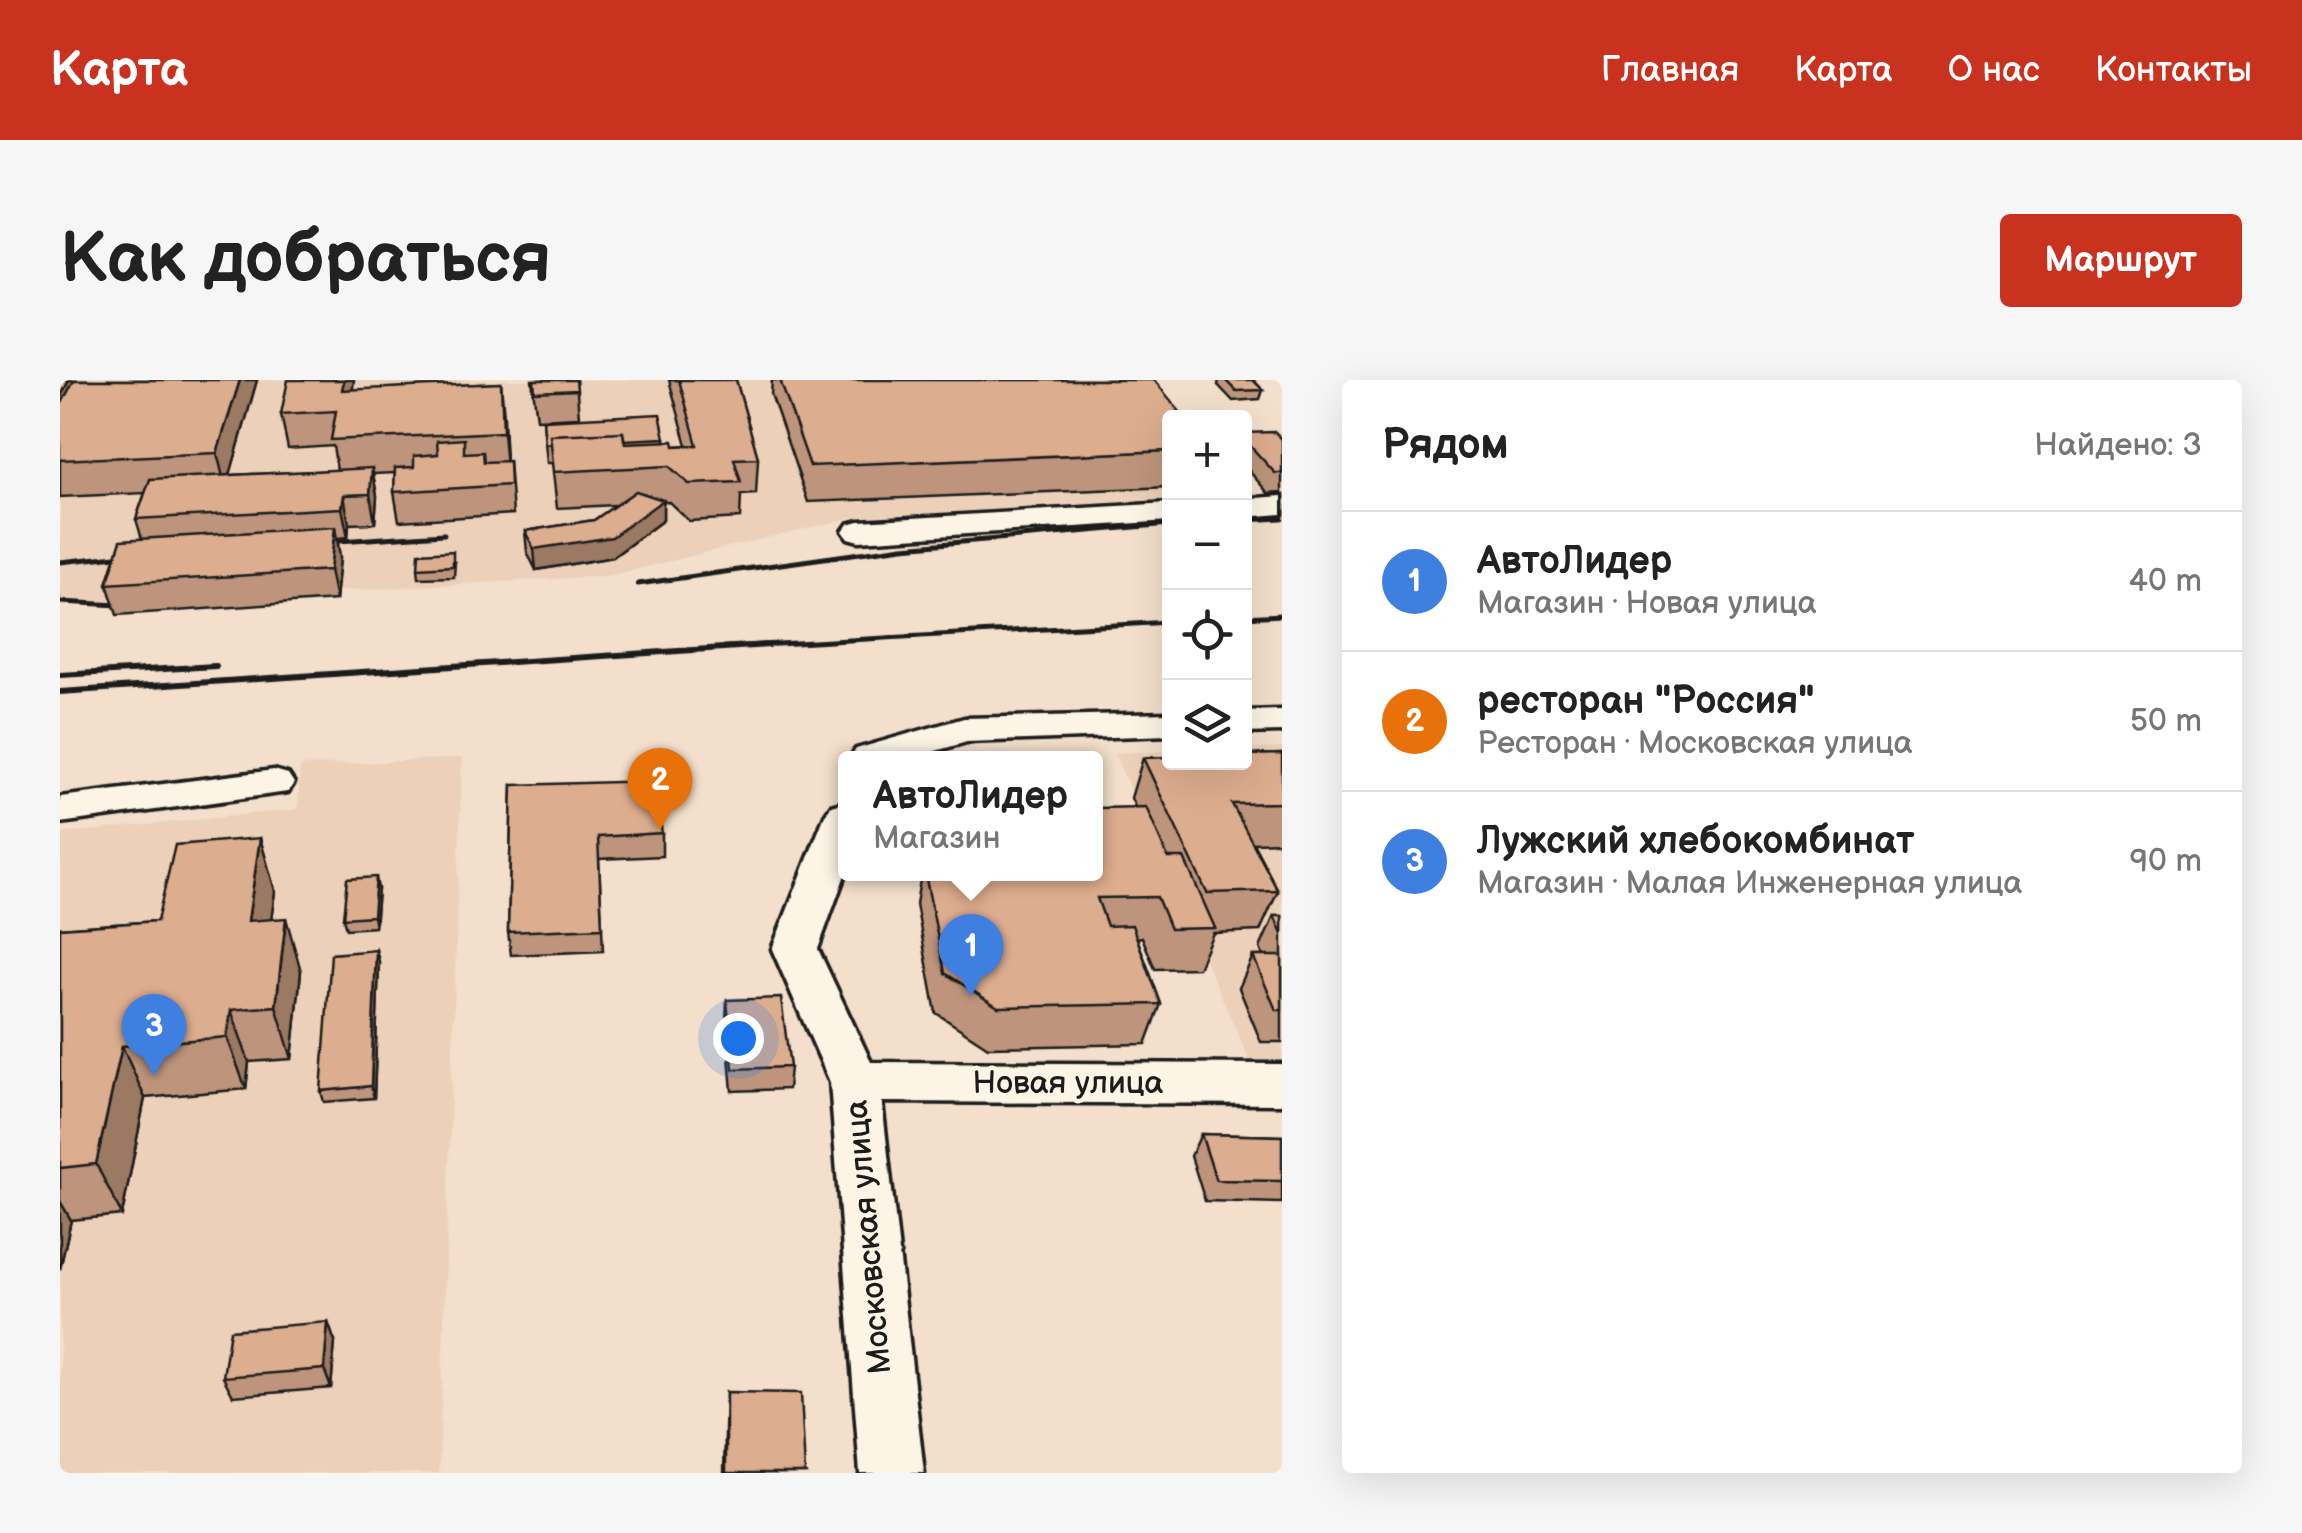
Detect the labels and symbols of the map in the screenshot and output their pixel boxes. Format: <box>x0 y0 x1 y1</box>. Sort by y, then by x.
pin: 2 <box>628 748 692 830</box>
pin: 1 <box>938 914 1004 996</box>
pin: 3 <box>122 994 186 1076</box>
your location <box>713 1013 764 1064</box>
street label: Новая улица <box>972 1064 1164 1103</box>
street label: Московская улица <box>838 1098 900 1376</box>

